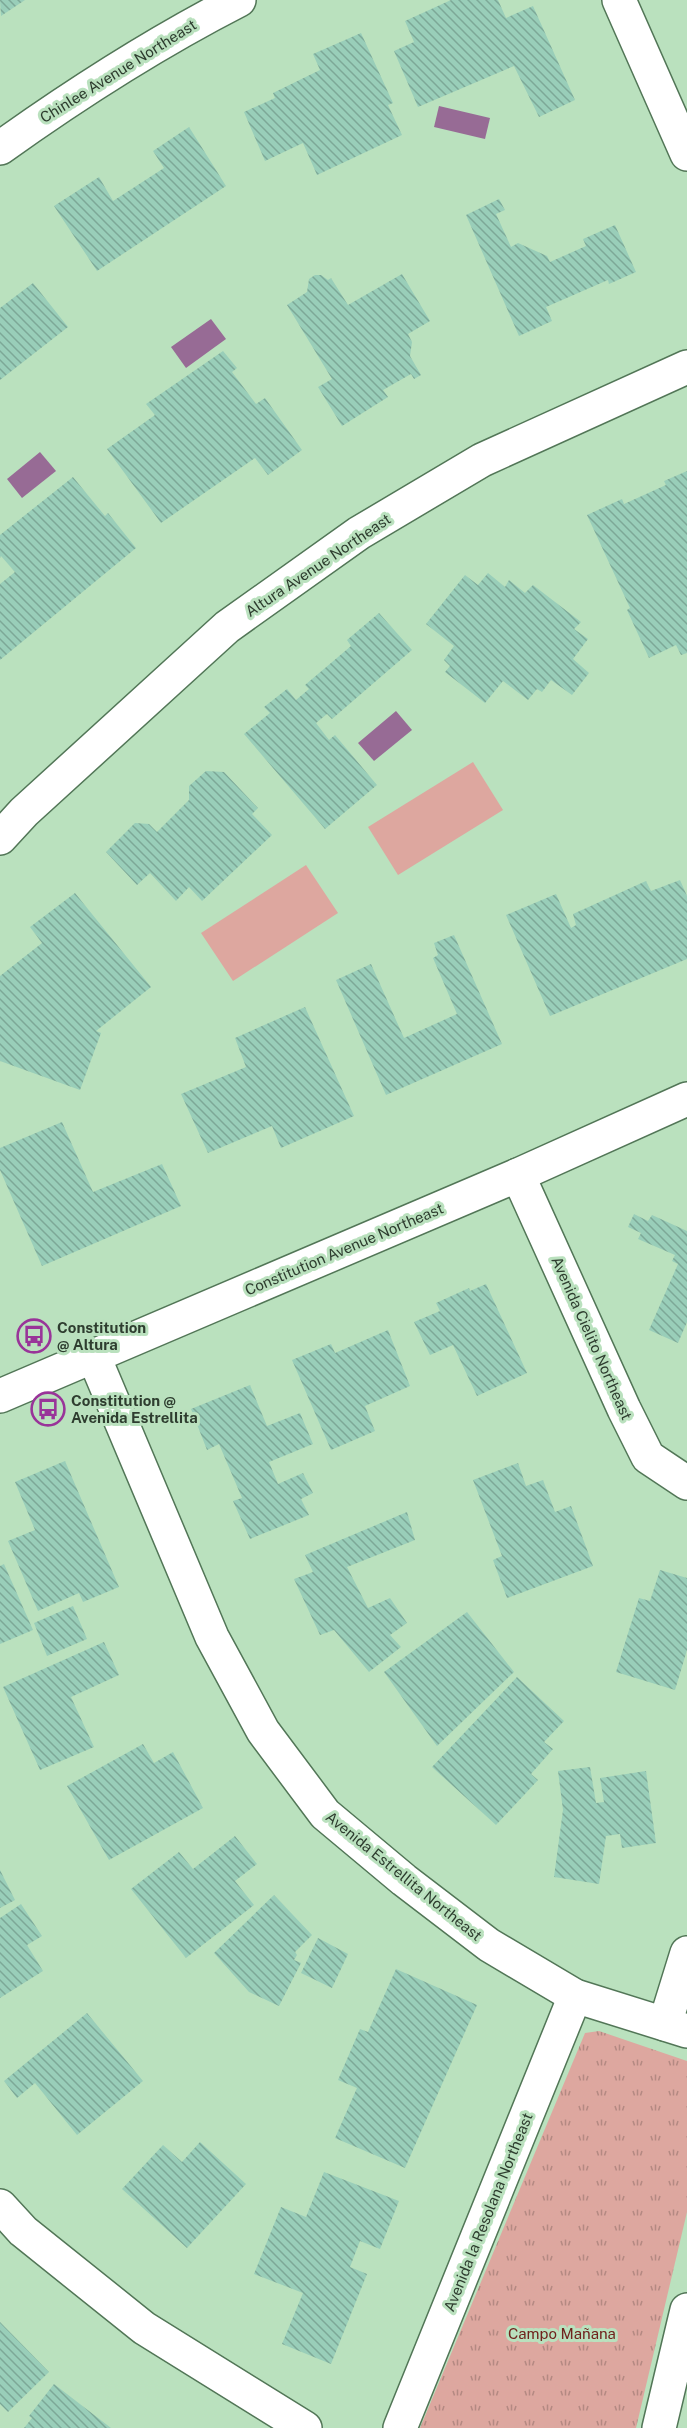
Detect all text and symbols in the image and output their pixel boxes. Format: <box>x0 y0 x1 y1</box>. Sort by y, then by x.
street label: Chinlee Avenue Northeast <box>37 16 199 126</box>
street label: Altura Avenue Northeast <box>242 510 394 620</box>
street label: Constitution Avenue Northeast <box>242 1199 446 1299</box>
street label: Avenida Cielito Northeast <box>548 1254 636 1422</box>
bus stop icon: Constitution @ Altura <box>16 1318 52 1354</box>
place label: Constitution @ Altura <box>57 1319 146 1353</box>
bus stop icon: Constitution @ Avenida Estrellita <box>30 1391 66 1427</box>
place label: Constitution @ Avenida Estrellita <box>71 1392 198 1426</box>
street label: Avenida Estrellita Northeast <box>323 1808 485 1944</box>
street label: Avenida la Resolana Northeast <box>440 2110 536 2314</box>
park label: Campo Mañana <box>508 2325 616 2342</box>

